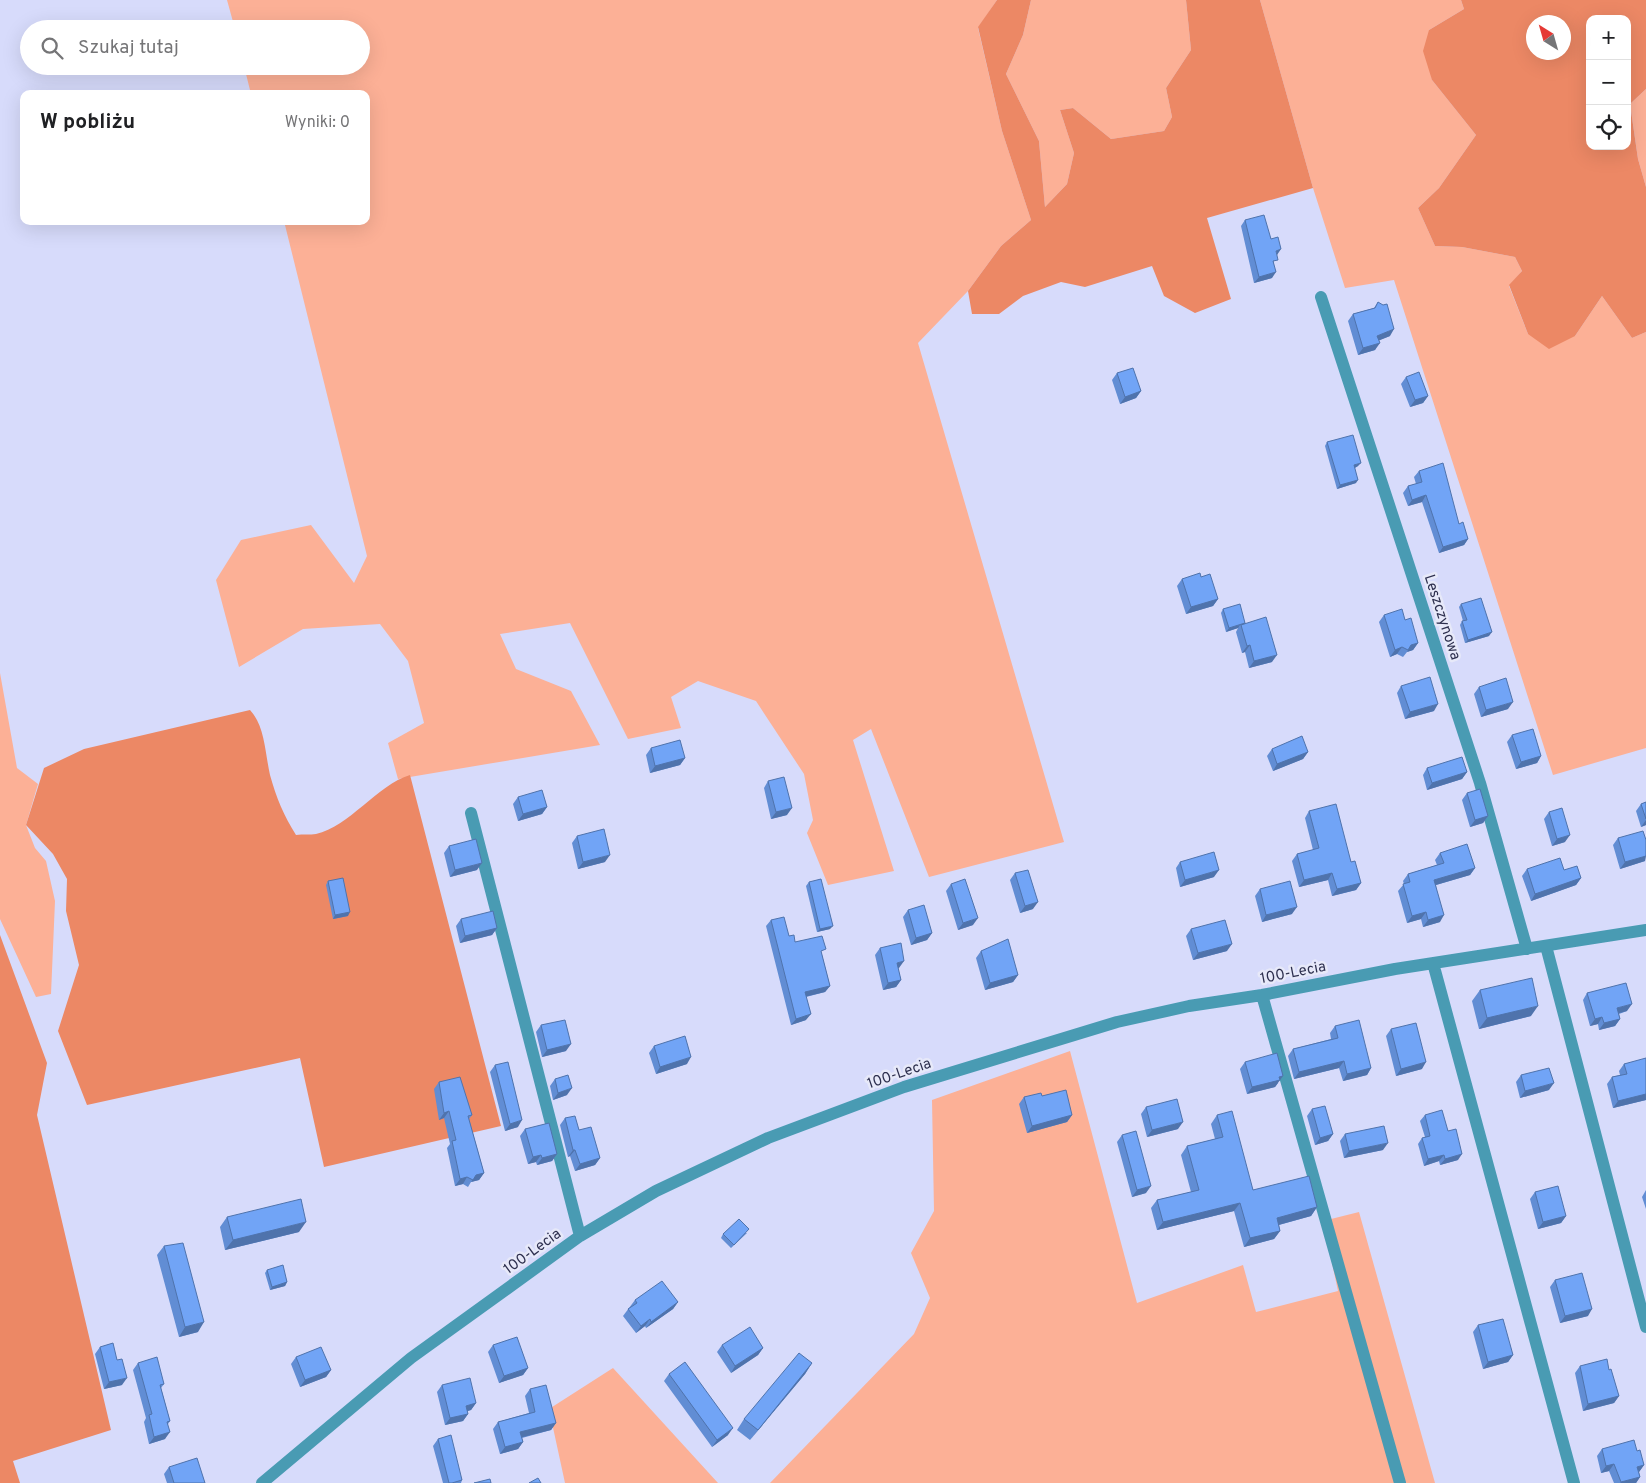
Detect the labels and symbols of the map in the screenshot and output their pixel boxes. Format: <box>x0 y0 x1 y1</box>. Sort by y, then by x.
north arrow <box>1526 15 1571 60</box>
street label: Leszczynowa <box>1419 572 1464 663</box>
street label: 100-Lecia <box>1259 958 1328 989</box>
street label: 100-Lecia <box>865 1055 934 1094</box>
street label: 100-Lecia <box>500 1225 565 1279</box>

